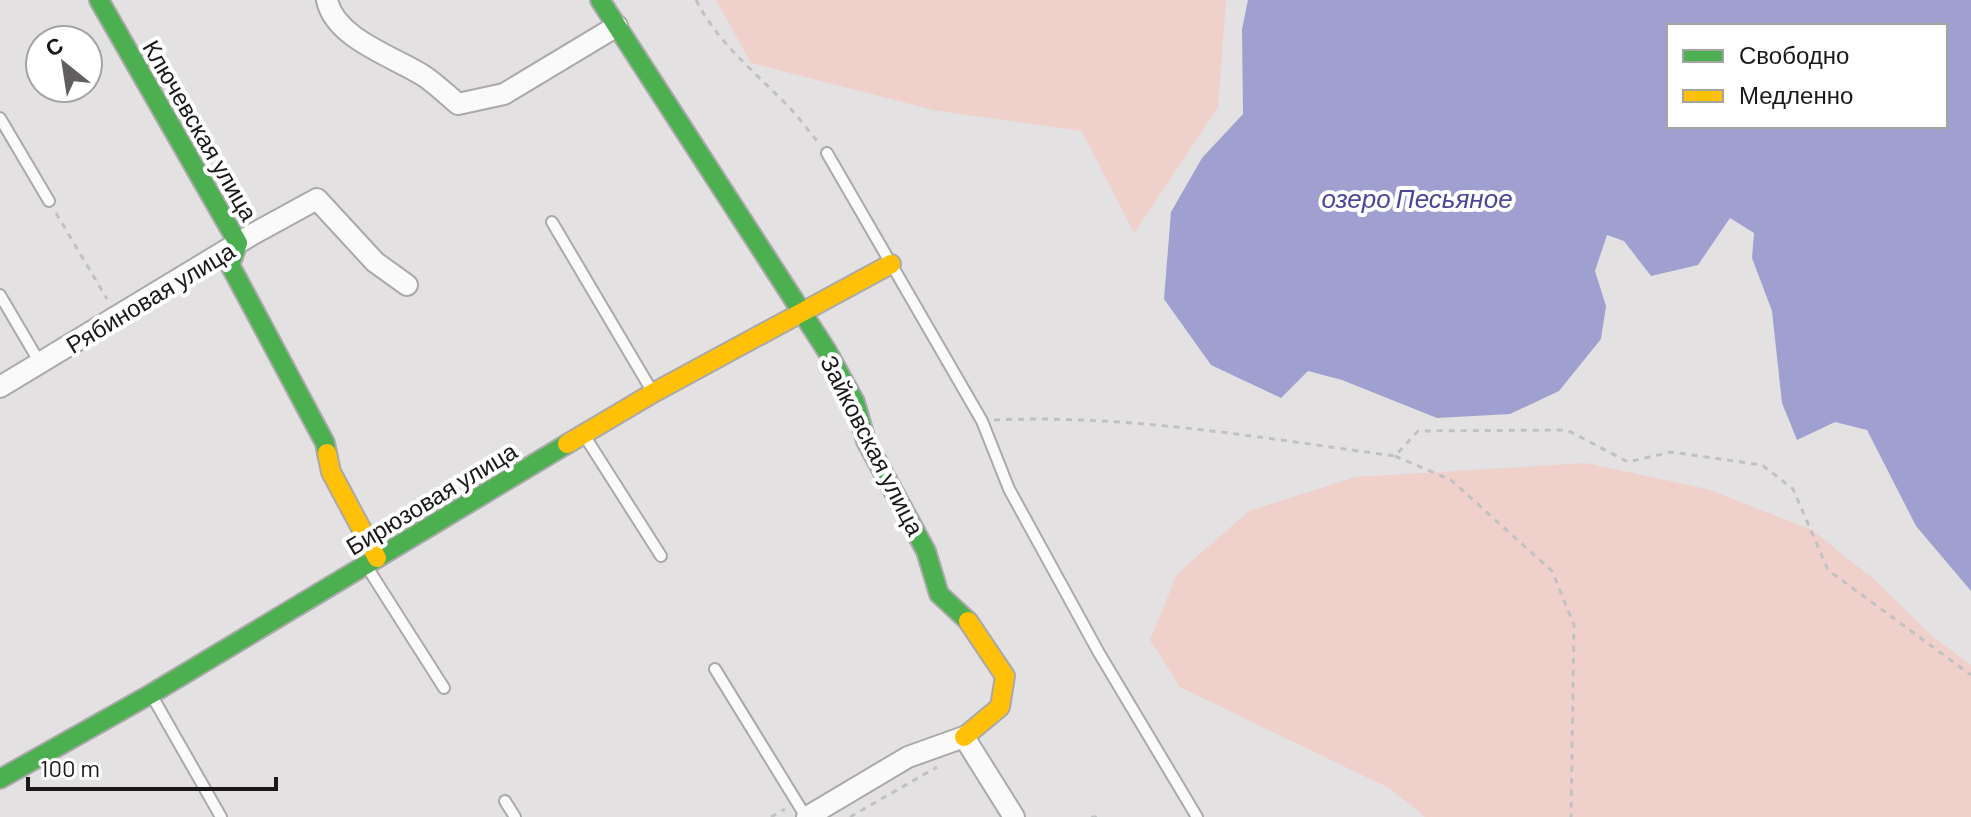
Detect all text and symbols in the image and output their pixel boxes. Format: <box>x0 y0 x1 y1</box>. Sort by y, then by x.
north arrow <box>24 24 104 104</box>
legend <box>1667 24 1947 128</box>
text: С <box>40 31 67 61</box>
street label: Ключевская улица <box>137 34 265 226</box>
text: Свободно <box>1739 40 1849 69</box>
text: Медленно <box>1739 80 1853 109</box>
water label: озеро Песьяное <box>1321 182 1513 213</box>
street label: Рябиновая улица <box>60 235 240 359</box>
street label: Зайковская улица <box>815 350 931 540</box>
street label: Бирюзовая улица <box>340 435 522 560</box>
scale bar <box>28 741 276 791</box>
text: 100 m <box>40 753 100 782</box>

